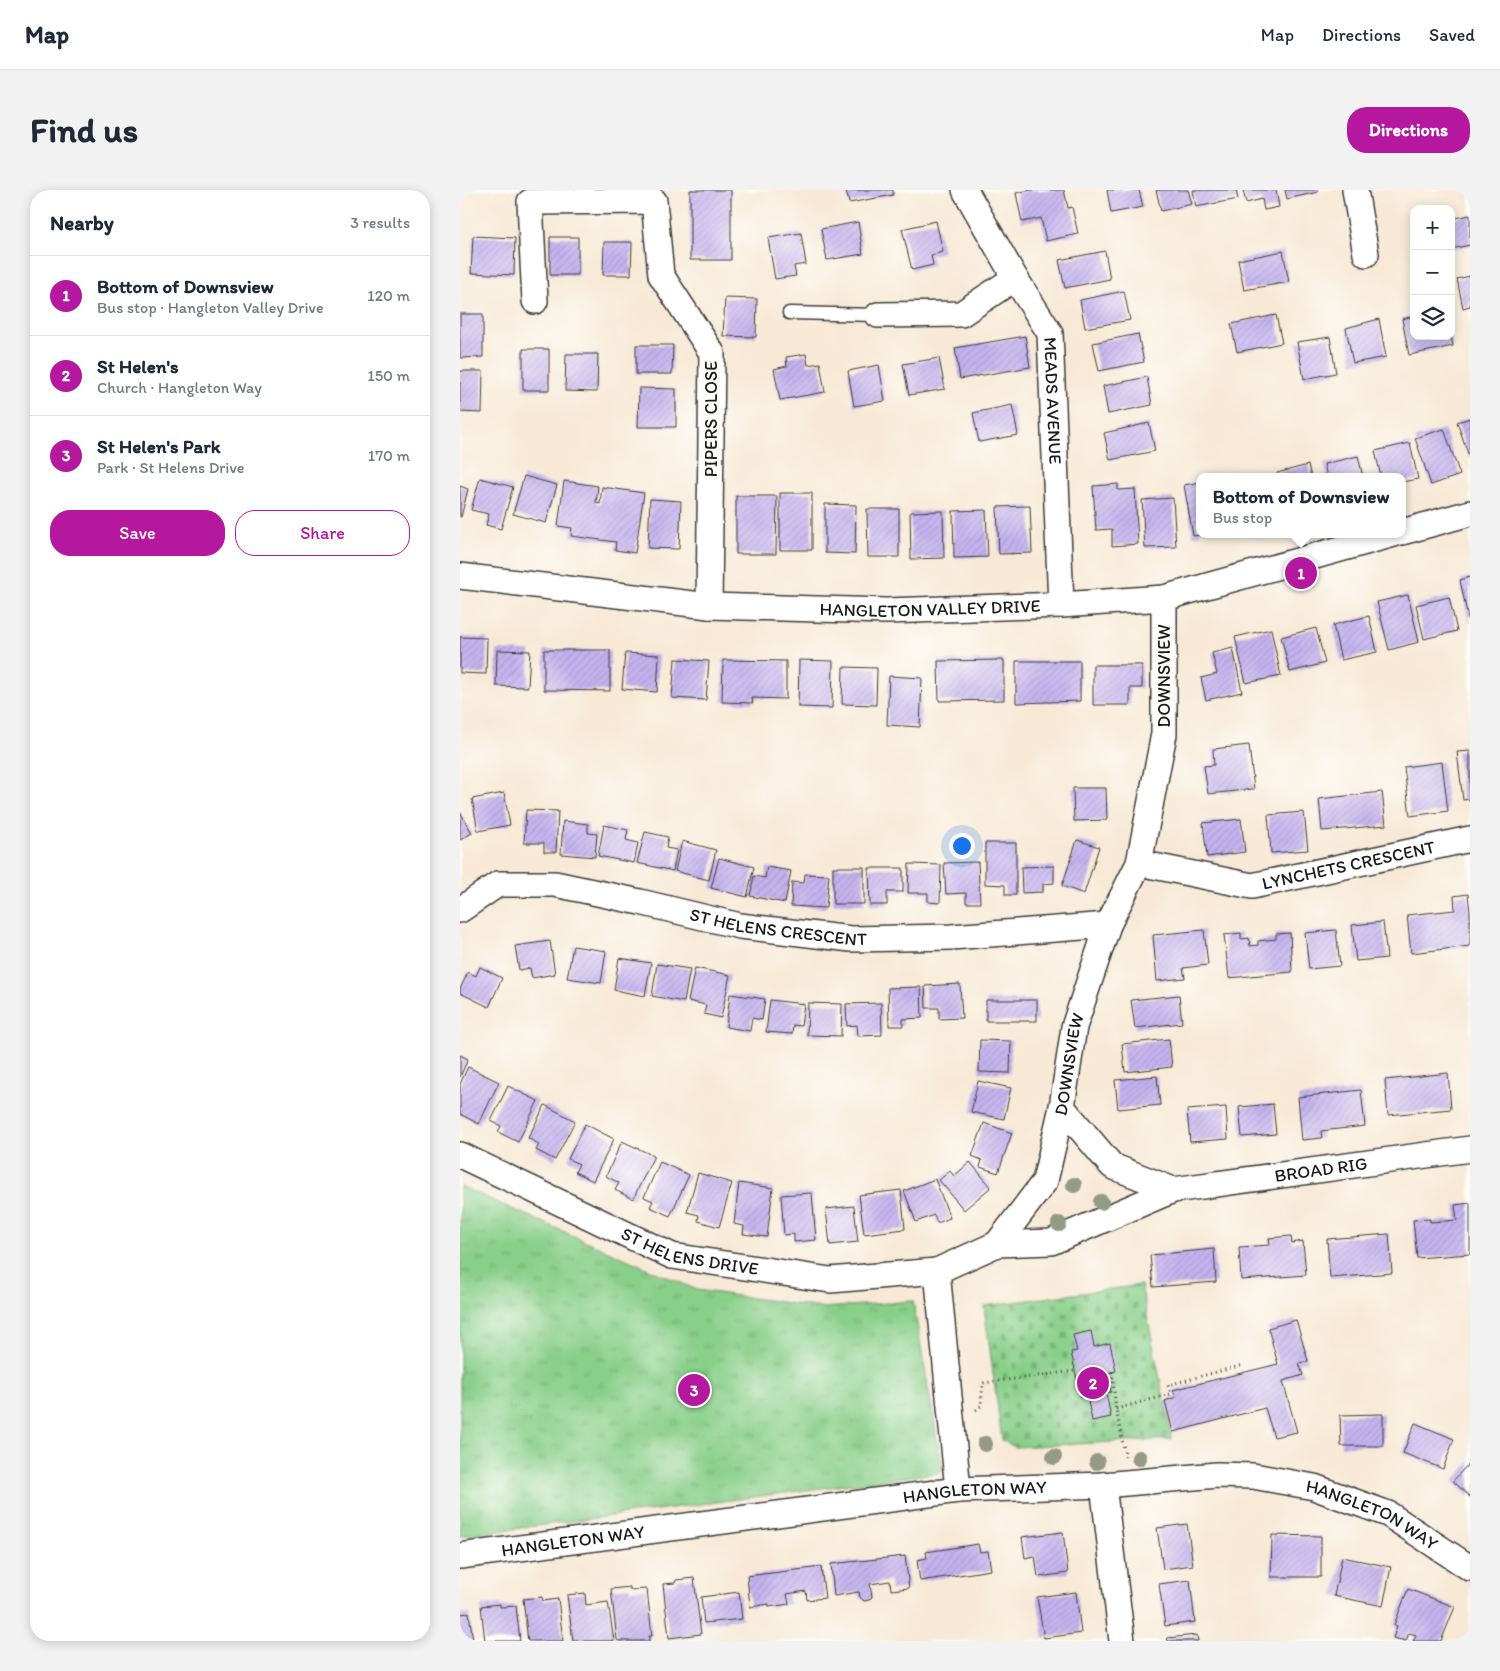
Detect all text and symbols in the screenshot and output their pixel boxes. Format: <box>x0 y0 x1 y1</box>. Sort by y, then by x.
text: Map <box>25 20 69 49</box>
text: Map <box>1261 24 1294 46</box>
text: Directions <box>1322 24 1401 46</box>
text: Saved <box>1429 24 1475 46</box>
button: Directions <box>1347 107 1470 153</box>
text: Find us <box>30 109 138 151</box>
map controls <box>1410 205 1455 340</box>
button: + <box>1410 205 1455 250</box>
text: Nearby <box>50 210 114 235</box>
text: 3 results <box>350 213 410 232</box>
button: − <box>1410 250 1455 295</box>
text: Bottom of Downsview <box>97 275 274 298</box>
text: 1 <box>62 286 70 305</box>
text: 120 m <box>367 286 410 305</box>
button: layers <box>1410 295 1455 340</box>
text: Bus stop · Hangleton Valley Drive <box>97 298 324 317</box>
street label: MEADS AVENUE <box>1039 336 1066 465</box>
text: St Helen's <box>97 355 179 378</box>
street label: PIPERS CLOSE <box>700 361 722 477</box>
text: 2 <box>62 366 70 385</box>
text: 150 m <box>367 366 410 385</box>
text: Church · Hangleton Way <box>97 378 262 397</box>
text: St Helen's Park <box>97 435 220 458</box>
text: 3 <box>62 446 70 465</box>
text: 170 m <box>368 446 410 465</box>
text: Park · St Helens Drive <box>97 458 244 477</box>
popup <box>1196 473 1406 538</box>
text: Bottom of Downsview <box>1213 485 1389 508</box>
text: Bus stop <box>1213 508 1272 527</box>
button: Save <box>50 510 225 556</box>
button: Share <box>235 510 410 556</box>
pin: 1 <box>1285 554 1317 592</box>
street label: HANGLETON VALLEY DRIVE <box>819 595 1041 622</box>
street label: DOWNSVIEW <box>1153 624 1175 728</box>
your location <box>949 833 975 859</box>
street label: LYNCHETS CRESCENT <box>1260 836 1437 895</box>
street label: ST HELENS CRESCENT <box>688 903 867 951</box>
street label: DOWNSVIEW <box>1049 1010 1089 1118</box>
street label: BROAD RIG <box>1273 1152 1369 1187</box>
street label: ST HELENS DRIVE <box>618 1222 760 1280</box>
pin: 2 <box>1077 1364 1109 1402</box>
pin: 3 <box>678 1371 710 1409</box>
street label: HANGLETON WAY <box>1304 1475 1443 1555</box>
street label: HANGLETON WAY <box>902 1476 1048 1508</box>
street label: HANGLETON WAY <box>500 1521 647 1561</box>

